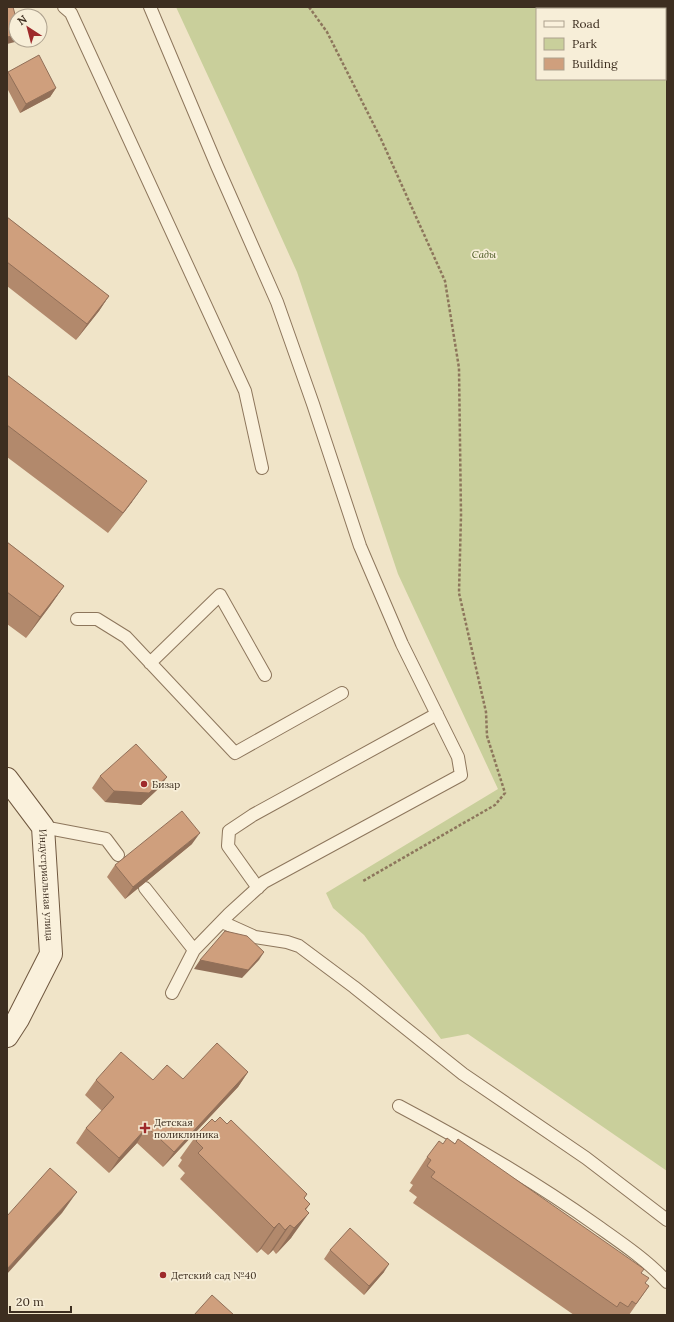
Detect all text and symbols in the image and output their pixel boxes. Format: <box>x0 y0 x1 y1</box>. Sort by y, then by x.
north arrow <box>8 8 48 48</box>
legend <box>536 8 666 80</box>
text: N <box>15 11 30 28</box>
text: Road <box>572 16 600 31</box>
text: Park <box>572 36 598 51</box>
text: Building <box>572 56 618 71</box>
park label: Сады <box>472 248 497 261</box>
place label: Бизар <box>152 778 180 791</box>
marker: Бизар <box>139 779 149 789</box>
street label: Индустриальная улица <box>36 829 56 941</box>
place label: Детская поликлиника <box>154 1116 219 1141</box>
marker: Детская поликлиника <box>139 1122 151 1134</box>
place label: Детский сад №40 <box>171 1269 256 1282</box>
marker: Детский сад №40 <box>158 1270 168 1280</box>
scale bar <box>10 1288 71 1314</box>
text: 20 m <box>16 1294 44 1309</box>

